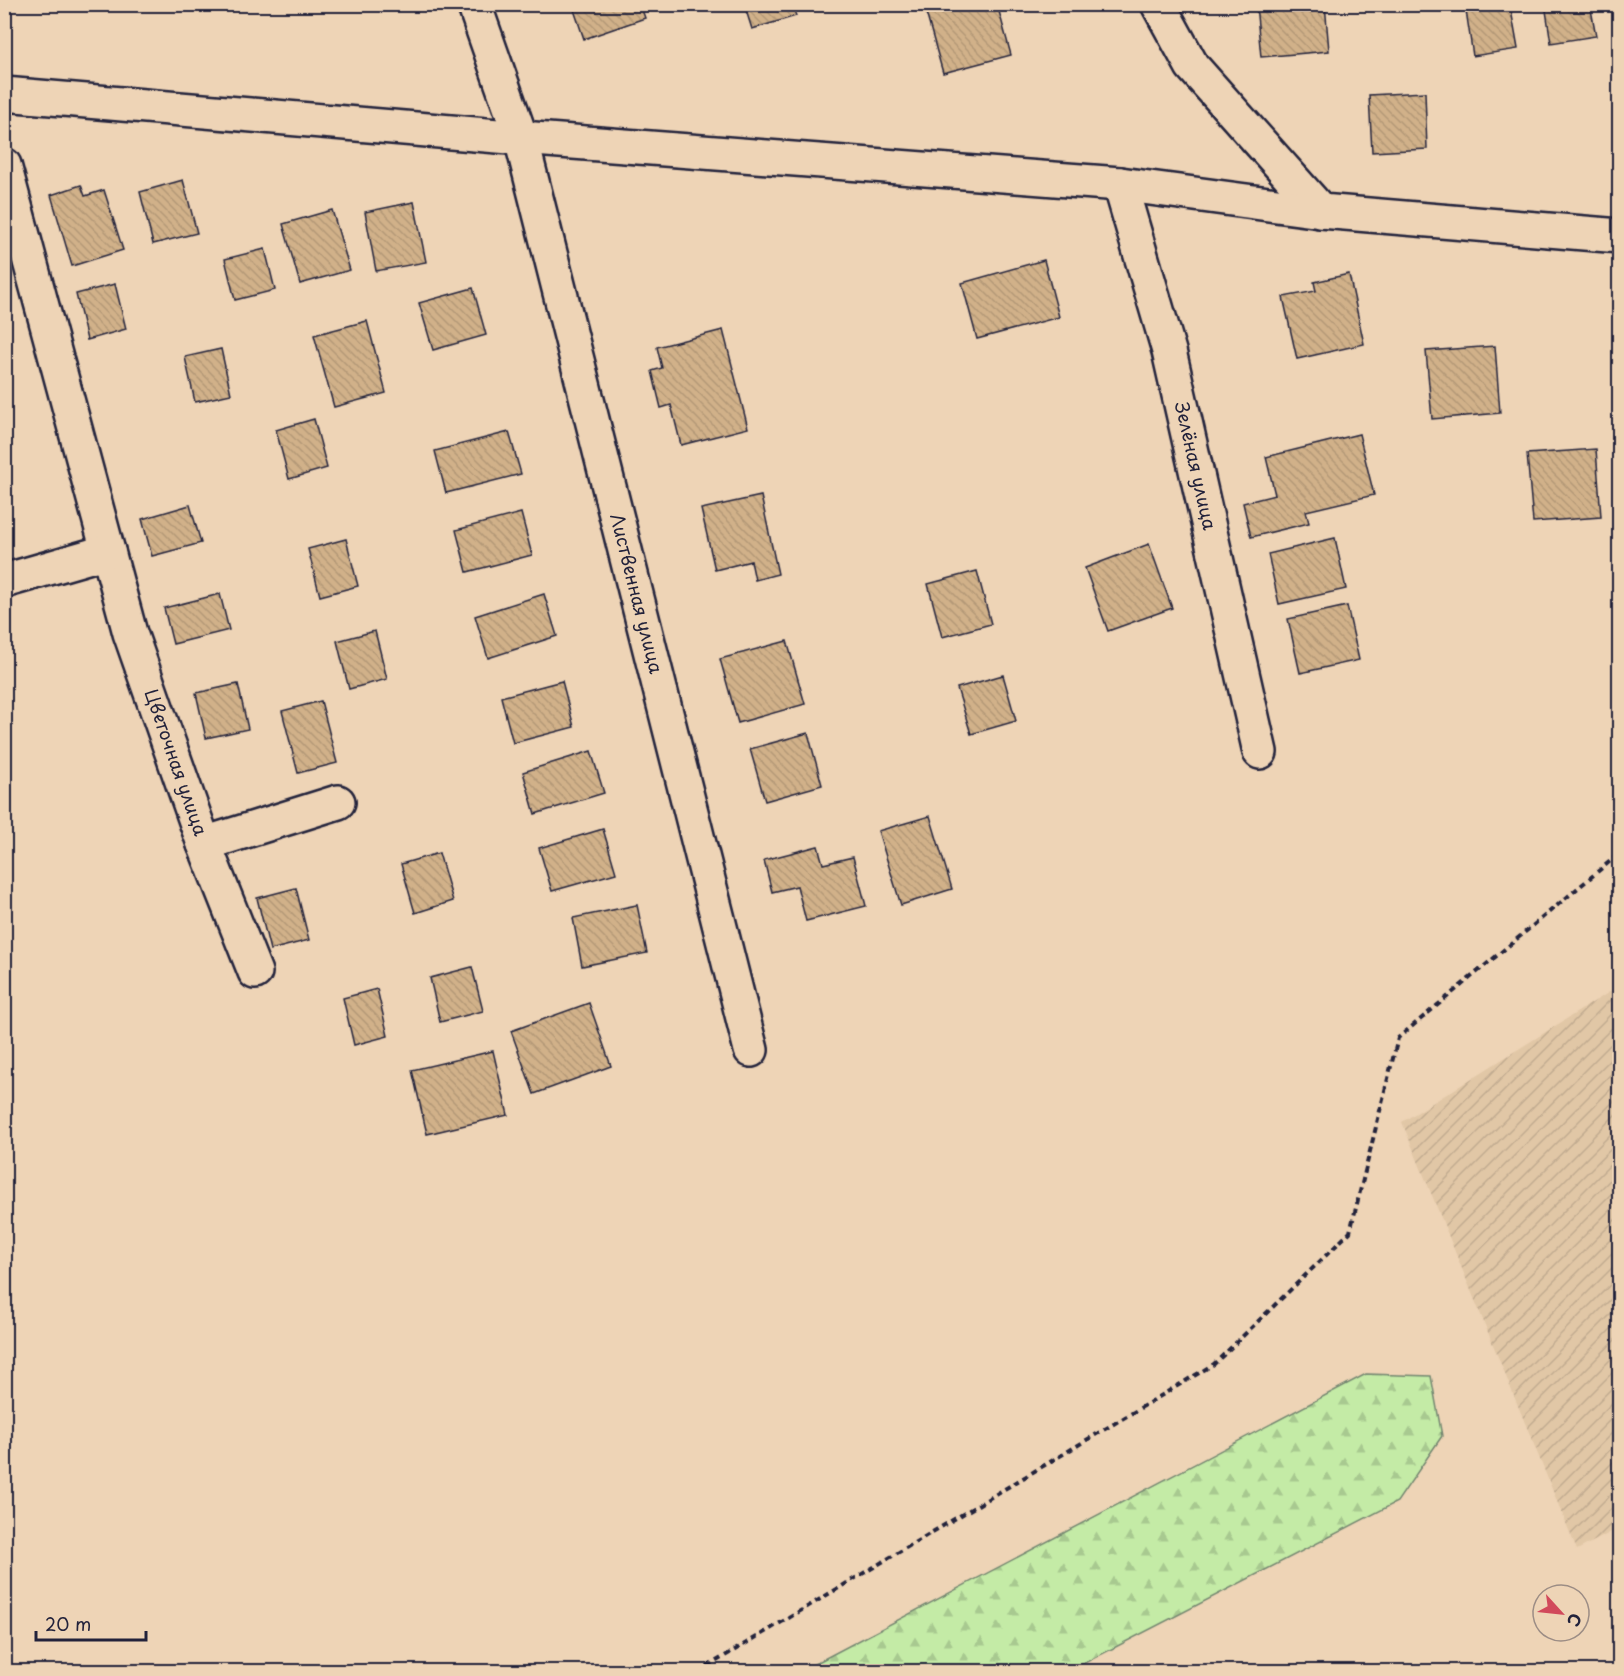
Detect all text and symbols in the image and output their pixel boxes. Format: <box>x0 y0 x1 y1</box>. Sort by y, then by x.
street label: Зелёная улица <box>1169 399 1224 533</box>
street label: Лиственная улица <box>604 510 671 677</box>
street label: Цветочная улица <box>139 685 215 840</box>
north arrow <box>1531 1583 1591 1643</box>
scale bar <box>36 1604 146 1642</box>
text: С <box>1562 1609 1589 1631</box>
text: 20 m <box>45 1610 91 1637</box>

